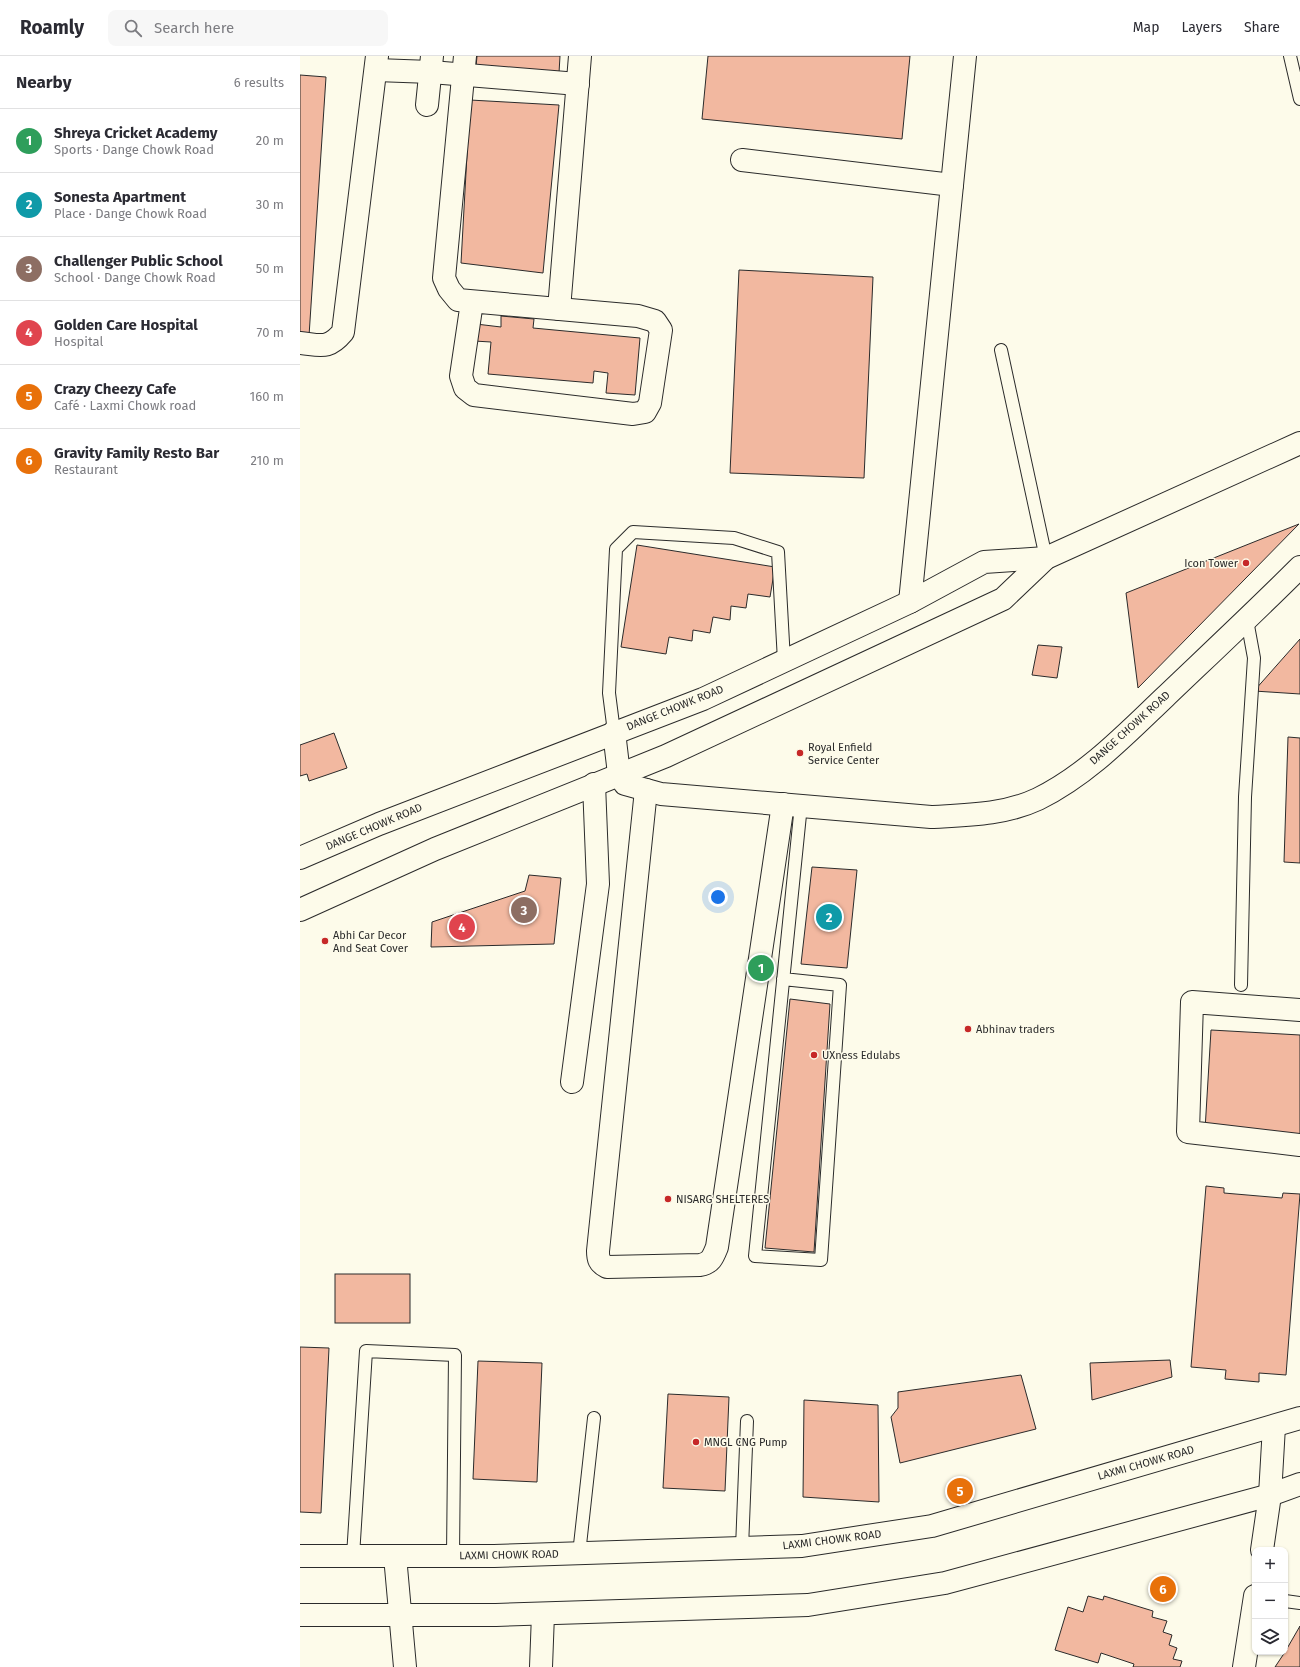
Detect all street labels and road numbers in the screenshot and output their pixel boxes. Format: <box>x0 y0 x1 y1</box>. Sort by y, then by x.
street label: DANGE CHOWK ROAD <box>624 683 726 733</box>
street label: DANGE CHOWK ROAD <box>1087 688 1173 768</box>
street label: DANGE CHOWK ROAD <box>324 801 424 853</box>
street label: LAXMI CHOWK ROAD <box>1096 1443 1196 1483</box>
street label: LAXMI CHOWK ROAD <box>782 1527 882 1553</box>
street label: LAXMI CHOWK ROAD <box>459 1548 559 1562</box>

